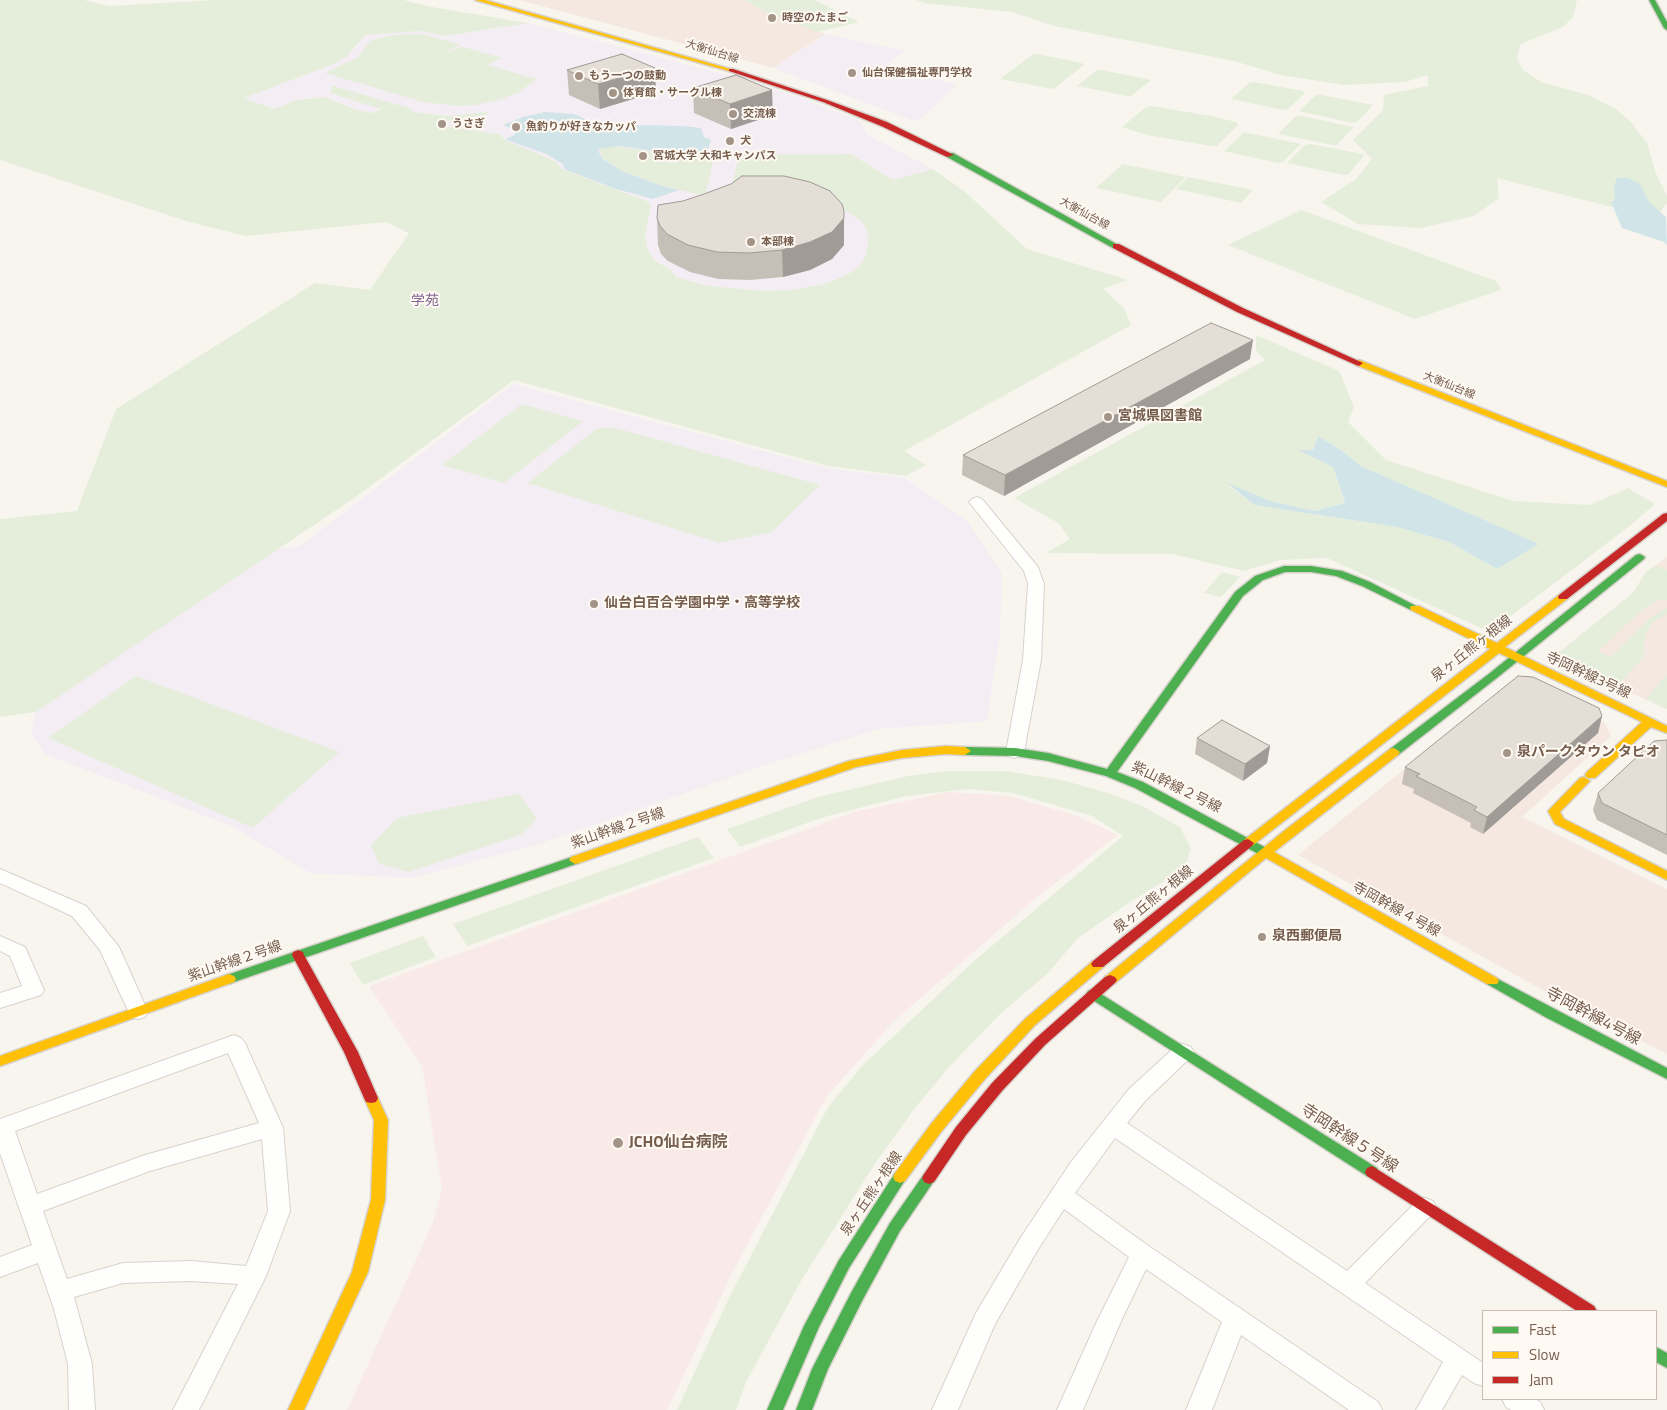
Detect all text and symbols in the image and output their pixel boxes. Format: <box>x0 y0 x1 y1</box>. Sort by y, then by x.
place label: 時空のたまご <box>782 11 848 25</box>
marker: 時空のたまご <box>766 12 778 24</box>
street label: 大衡仙台線 <box>684 38 740 66</box>
place label: 仙台保健福祉専門学校 <box>862 66 972 80</box>
marker: 仙台保健福祉専門学校 <box>846 67 858 79</box>
place label: もう一つの鼓動 <box>589 69 666 83</box>
marker: もう一つの鼓動 <box>573 70 585 82</box>
place label: 体育館・サークル棟 <box>623 86 722 100</box>
marker: 体育館・サークル棟 <box>607 87 619 99</box>
place label: 交流棟 <box>743 107 776 121</box>
marker: 交流棟 <box>727 108 739 120</box>
place label: うさぎ <box>452 117 485 131</box>
marker: うさぎ <box>436 118 448 130</box>
place label: 魚釣りが好きなカッパ <box>526 120 636 134</box>
marker: 魚釣りが好きなカッパ <box>510 121 522 133</box>
place label: 犬 <box>740 134 751 148</box>
marker: 犬 <box>724 135 736 147</box>
place label: 宮城大学 大和キャンパス <box>653 149 776 163</box>
marker: 宮城大学 大和キャンパス <box>637 150 649 162</box>
street label: 大衡仙台線 <box>1057 195 1111 233</box>
place label: 本部棟 <box>761 235 794 249</box>
marker: 本部棟 <box>745 236 757 248</box>
district label: 学苑 <box>411 294 439 310</box>
street label: 大衡仙台線 <box>1421 370 1477 402</box>
place label: 宮城県図書館 <box>1118 409 1202 425</box>
marker: 宮城県図書館 <box>1102 411 1114 423</box>
place label: 仙台白百合学園中学・高等学校 <box>604 596 800 612</box>
marker: 仙台白百合学園中学・高等学校 <box>588 598 600 610</box>
street label: 泉ヶ丘熊ヶ根線 <box>1428 612 1516 686</box>
street label: 寺岡幹線3号線 <box>1543 649 1633 703</box>
place label: 泉パークタウン タピオ <box>1517 745 1660 761</box>
marker: 泉パークタウン タピオ <box>1501 747 1513 759</box>
street label: 紫山幹線２号線 <box>1128 759 1224 817</box>
street label: 紫山幹線２号線 <box>569 805 667 853</box>
street label: 泉ヶ丘熊ヶ根線 <box>1111 863 1197 937</box>
street label: 寺岡幹線４号線 <box>1349 879 1443 941</box>
place label: 泉西郵便局 <box>1272 929 1342 945</box>
marker: 泉西郵便局 <box>1256 931 1268 943</box>
street label: 紫山幹線２号線 <box>186 938 284 986</box>
street label: 寺岡幹線4号線 <box>1542 984 1644 1050</box>
street label: 寺岡幹線５号線 <box>1297 1100 1401 1178</box>
place label: JCHO仙台病院 <box>629 1133 728 1153</box>
marker: JCHO仙台病院 <box>611 1136 625 1150</box>
street label: 泉ヶ丘熊ヶ根線 <box>838 1149 906 1239</box>
legend <box>1482 1310 1657 1400</box>
text: Fast <box>1529 1318 1556 1341</box>
text: Slow <box>1529 1343 1560 1366</box>
text: Jam <box>1529 1368 1553 1391</box>

